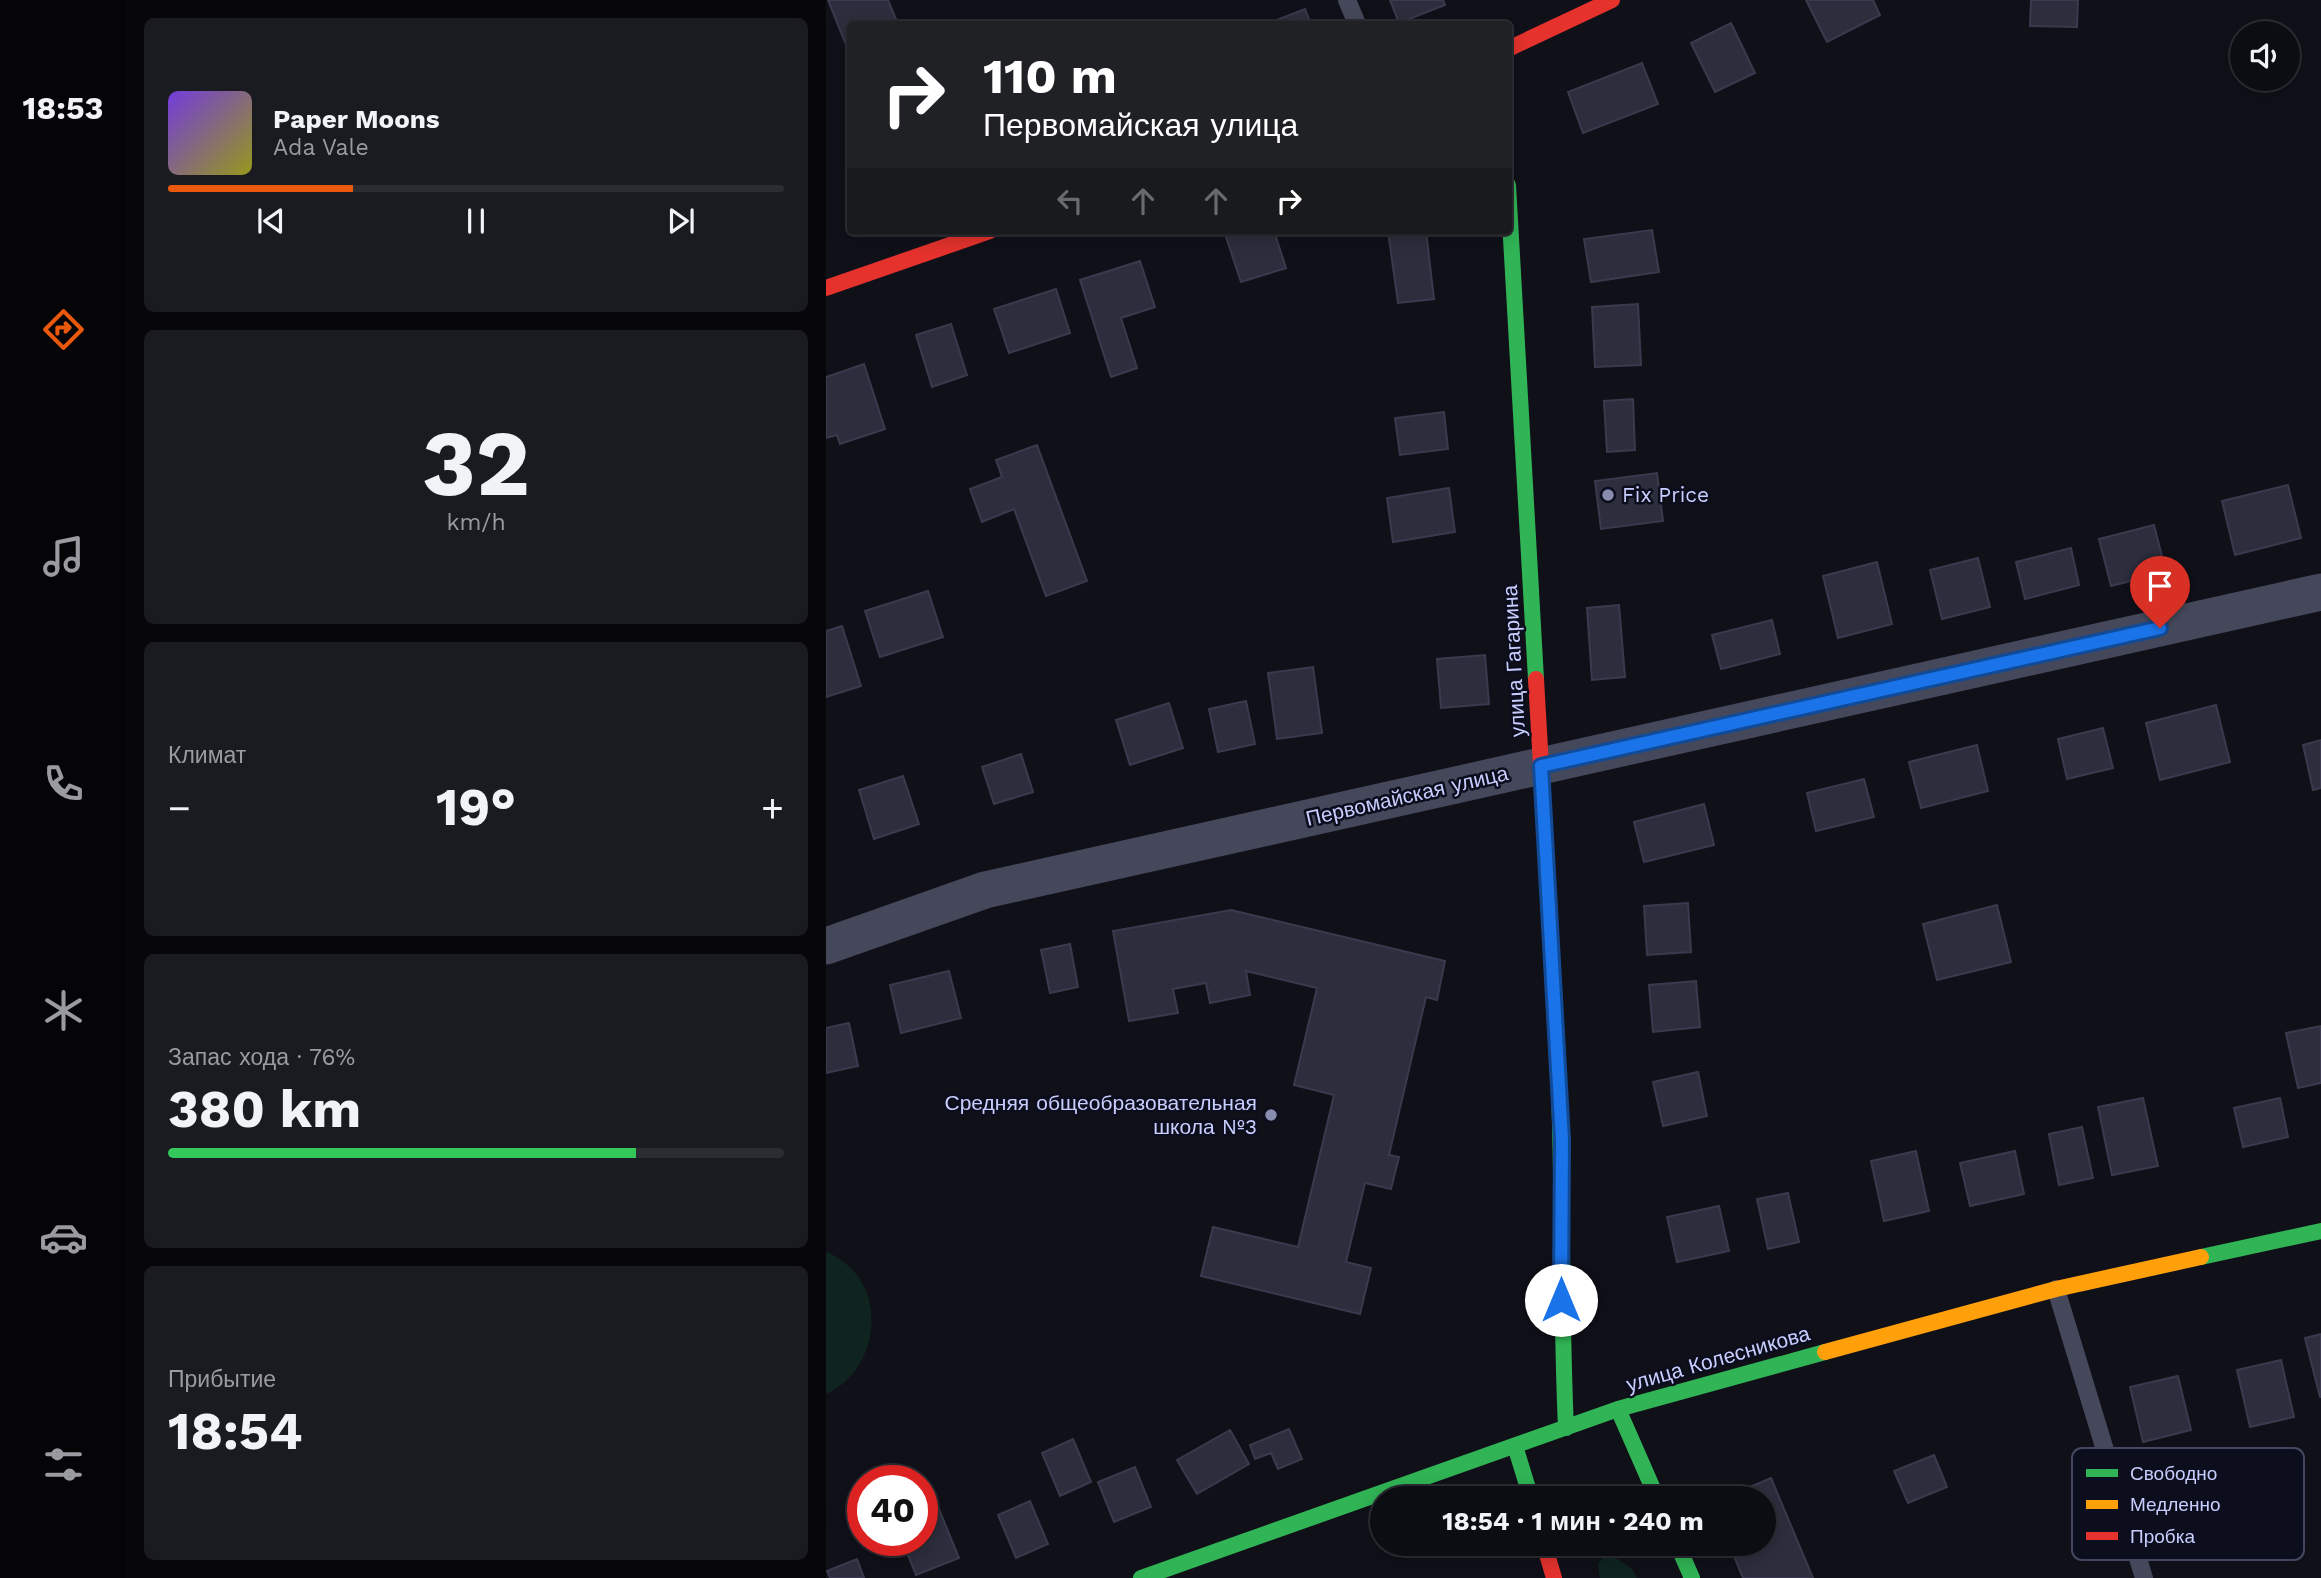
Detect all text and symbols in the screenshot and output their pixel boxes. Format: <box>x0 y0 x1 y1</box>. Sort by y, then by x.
map controls <box>2230 21 2300 91</box>
button: sound <box>2230 21 2300 91</box>
text: 110 m <box>983 47 1117 105</box>
icon: right <box>868 49 959 140</box>
text: 18:53 <box>22 89 104 127</box>
text: Paper Moons <box>273 104 440 134</box>
text: Первомайская улица <box>983 106 1298 144</box>
text: Ada Vale <box>273 134 369 161</box>
icon: left <box>1051 182 1089 220</box>
icon: ahead <box>1124 182 1162 220</box>
icon: ahead <box>1197 182 1235 220</box>
icon: right <box>1270 182 1308 220</box>
icon: previous <box>252 202 290 240</box>
icon: pause <box>457 202 495 240</box>
icon: next <box>662 202 700 240</box>
icon: directions <box>39 305 88 354</box>
text: 32 <box>422 410 530 517</box>
place label: Fix Price <box>1622 482 1709 507</box>
marker: Fix Price <box>1600 487 1616 503</box>
text: km/h <box>446 509 506 536</box>
icon: music <box>39 532 88 581</box>
pin <box>2130 556 2190 628</box>
icon: arrive <box>2141 567 2179 605</box>
street label: улица Гагарина <box>1497 584 1530 738</box>
text: Климат <box>168 742 246 769</box>
icon: phone <box>39 759 88 808</box>
street label: Первомайская улица <box>1303 760 1511 831</box>
text: 19° <box>436 777 516 838</box>
text: − <box>168 786 191 830</box>
text: + <box>761 786 784 830</box>
icon: climate <box>39 986 88 1035</box>
text: Запас хода · 76% <box>168 1044 355 1071</box>
text: 380 km <box>168 1079 361 1140</box>
place label: Средняя общеобразовательная школа №3 <box>945 1090 1257 1139</box>
marker: Средняя общеобразовательная школа №3 <box>1263 1107 1279 1123</box>
icon: car <box>39 1213 88 1262</box>
position arrow <box>1524 1263 1598 1337</box>
street label: улица Колесникова <box>1623 1320 1813 1397</box>
text: Прибытие <box>168 1366 276 1393</box>
text: 18:54 <box>168 1401 303 1462</box>
icon: filters <box>39 1440 88 1489</box>
legend <box>2072 1448 2304 1560</box>
text: Свободно <box>2130 1462 2217 1485</box>
speed limit sign: 40 <box>847 1465 938 1556</box>
text: Медленно <box>2130 1493 2220 1516</box>
text: 18:54 · 1 мин · 240 m <box>1442 1506 1704 1536</box>
text: Пробка <box>2130 1525 2195 1548</box>

